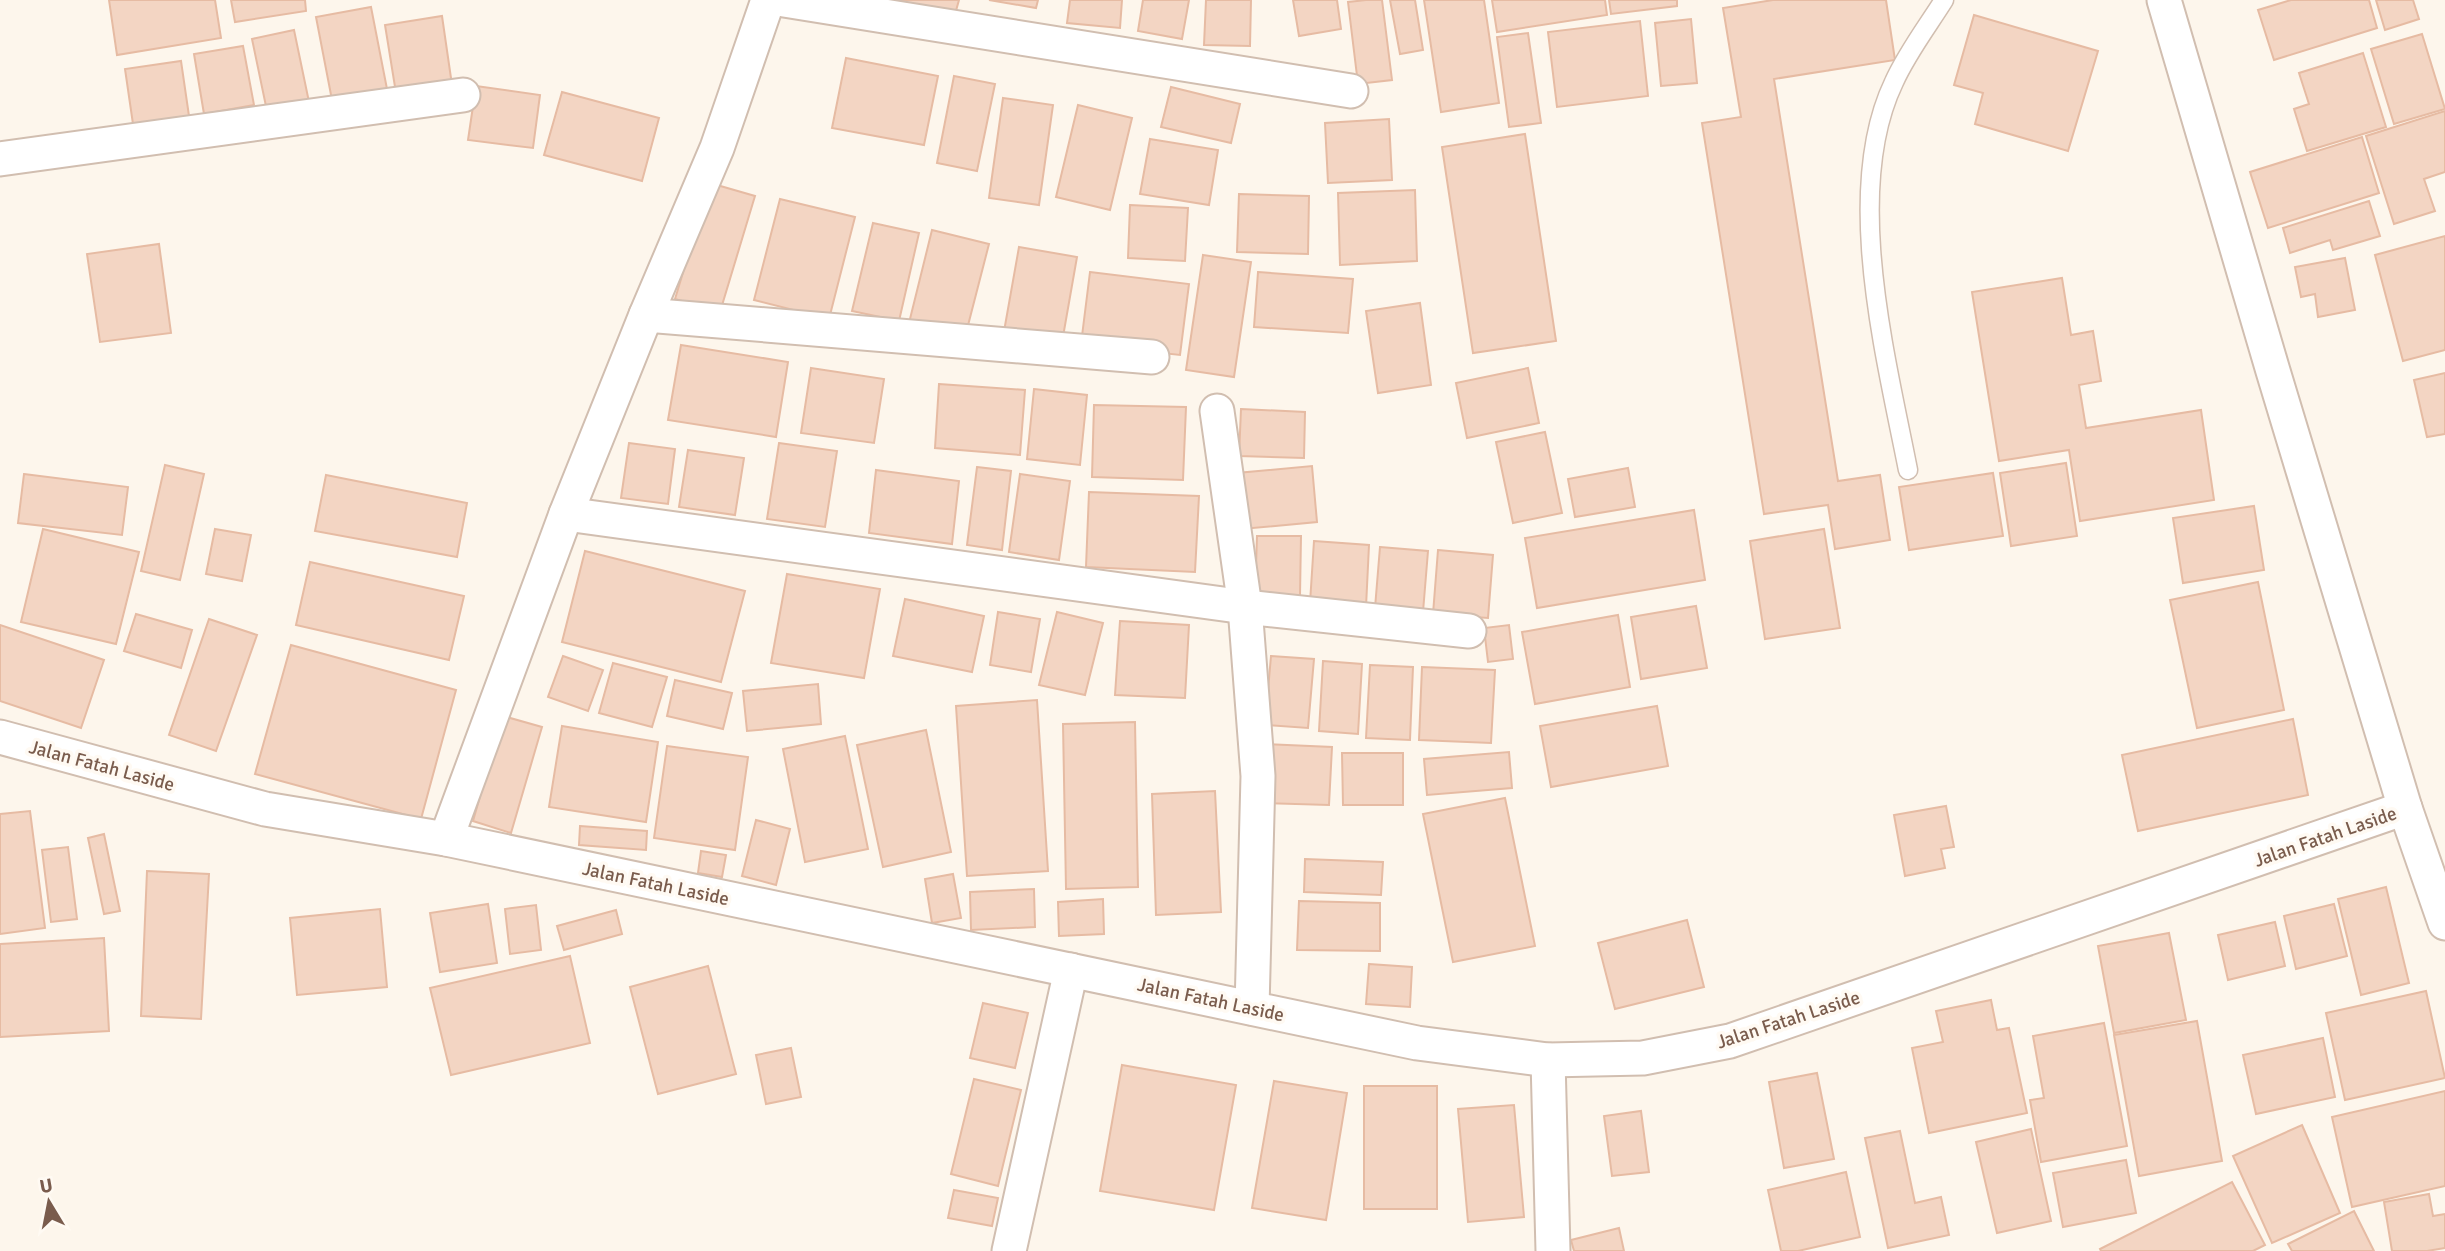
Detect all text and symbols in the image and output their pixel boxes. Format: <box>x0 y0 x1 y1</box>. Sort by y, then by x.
street label: Jalan Fatah Laside <box>26 735 177 797</box>
street label: Jalan Fatah Laside <box>2251 801 2400 873</box>
street label: Jalan Fatah Laside <box>580 857 731 911</box>
street label: Jalan Fatah Laside <box>1135 973 1286 1027</box>
street label: Jalan Fatah Laside <box>1714 985 1863 1054</box>
north arrow <box>14 1167 84 1237</box>
text: U <box>38 1173 55 1199</box>

